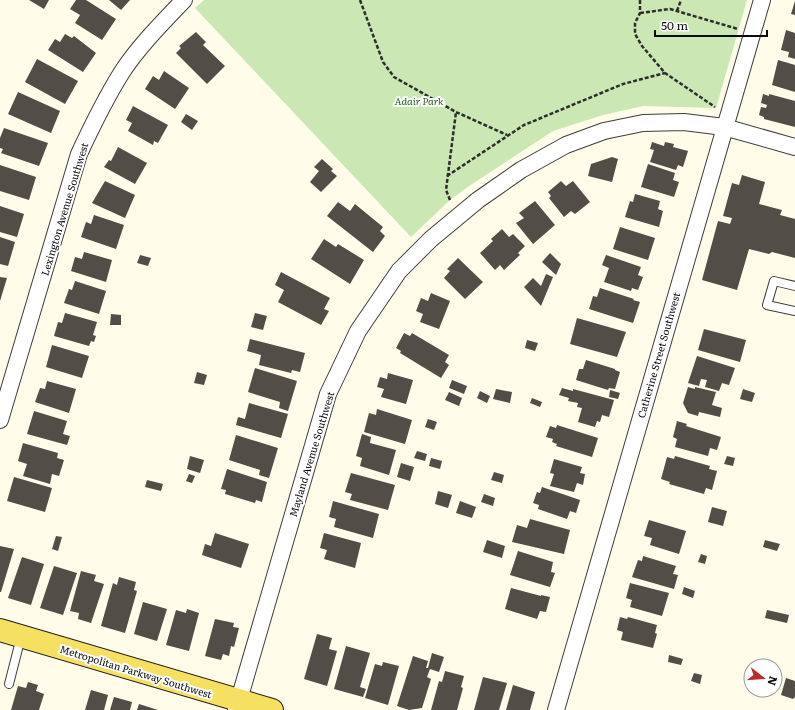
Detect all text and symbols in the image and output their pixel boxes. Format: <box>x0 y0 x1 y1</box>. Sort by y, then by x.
scale bar <box>655 12 767 38</box>
text: 50 m <box>661 16 688 34</box>
park label: Adair Park <box>395 93 444 108</box>
street label: Lexington Avenue Southwest <box>37 141 91 277</box>
street label: Catherine Street Southwest <box>633 290 683 420</box>
street label: Mayland Avenue Southwest <box>285 389 337 519</box>
street label: Metropolitan Parkway Southwest <box>58 641 214 701</box>
north arrow <box>743 658 783 698</box>
text: N <box>765 674 783 688</box>

